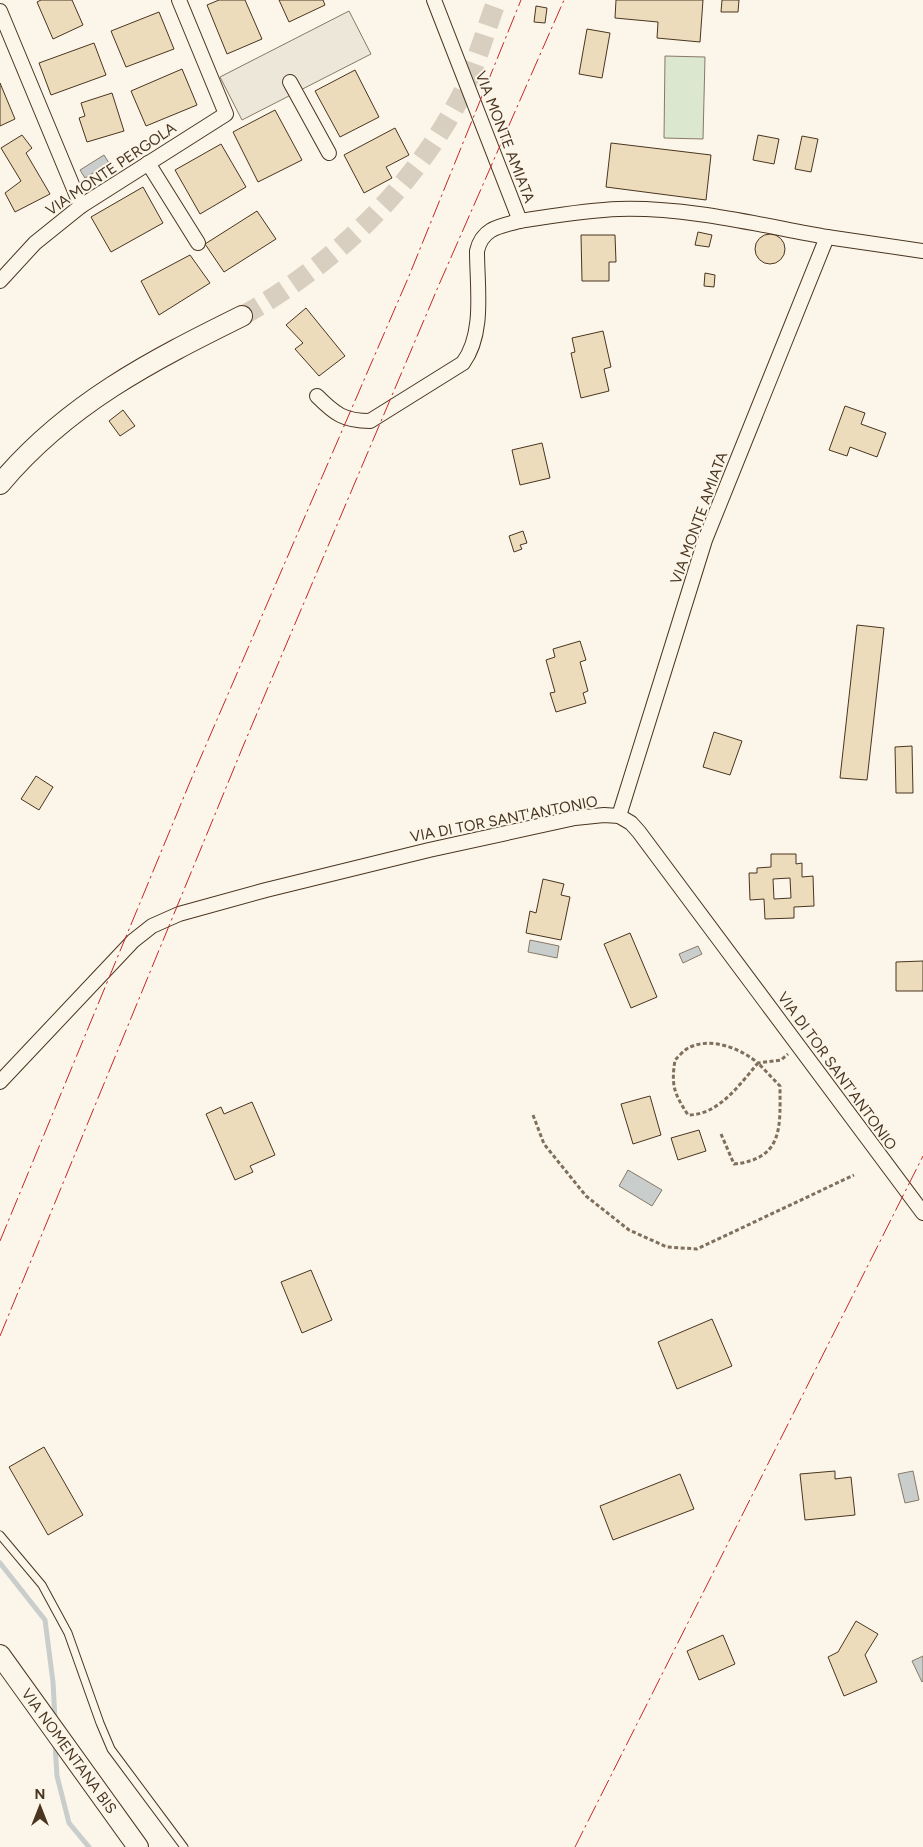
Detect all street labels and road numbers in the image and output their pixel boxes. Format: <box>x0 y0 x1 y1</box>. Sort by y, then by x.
street label: VIA MONTE AMIATA <box>472 69 538 205</box>
street label: VIA MONTE PERGOLA <box>43 119 179 219</box>
street label: VIA MONTE AMIATA <box>667 449 731 587</box>
street label: VIA DI TOR SANT'ANTONIO <box>409 792 599 846</box>
street label: VIA DI TOR SANT'ANTONIO <box>774 989 900 1153</box>
street label: VIA NOMENTANA BIS <box>18 1685 120 1817</box>

